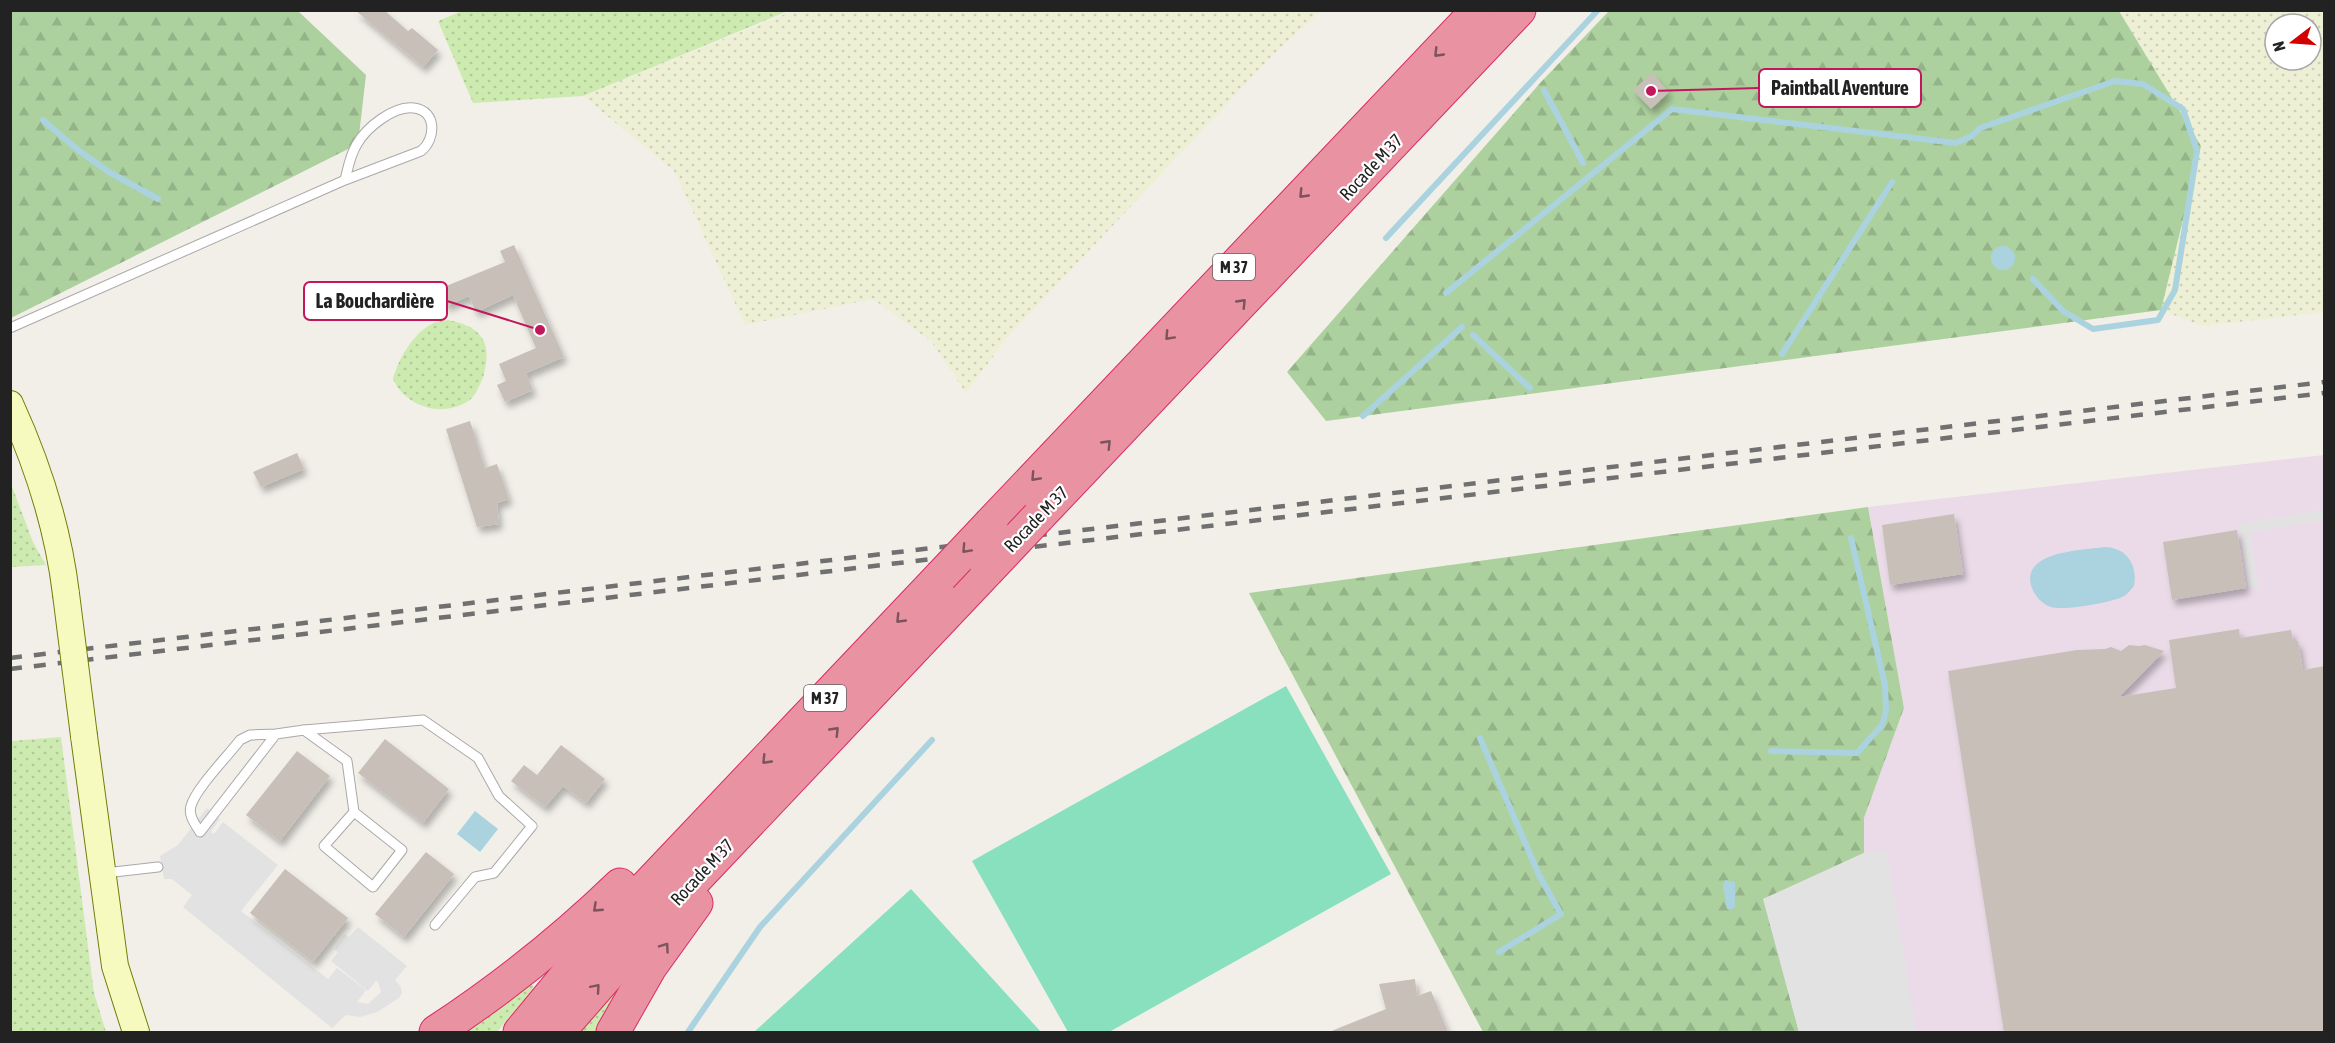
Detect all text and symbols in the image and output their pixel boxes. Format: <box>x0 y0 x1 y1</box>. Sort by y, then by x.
north arrow <box>2263 12 2323 72</box>
text: N <box>2269 39 2289 54</box>
one-way arrow <box>1434 46 1445 57</box>
callout: Paintball Aventure <box>1759 69 1921 107</box>
text: Paintball Aventure <box>1771 76 1909 99</box>
street label: Rocade M 37 <box>1335 129 1407 205</box>
one-way arrow <box>1300 187 1311 198</box>
road number: M 37 <box>1213 254 1255 280</box>
callout: La Bouchardière <box>304 282 447 320</box>
text: La Bouchardière <box>316 289 434 312</box>
one-way arrow <box>1234 299 1245 310</box>
one-way arrow <box>1165 329 1176 339</box>
one-way arrow <box>1100 441 1111 452</box>
one-way arrow <box>1031 470 1042 481</box>
street label: Rocade M 37 <box>1000 482 1072 556</box>
one-way arrow <box>962 543 973 553</box>
one-way arrow <box>896 612 907 622</box>
road number: M 37 <box>804 685 846 711</box>
one-way arrow <box>828 727 839 737</box>
one-way arrow <box>762 753 773 764</box>
street label: Rocade M 37 <box>666 834 738 910</box>
one-way arrow <box>593 901 603 912</box>
one-way arrow <box>658 942 669 953</box>
one-way arrow <box>588 984 599 995</box>

